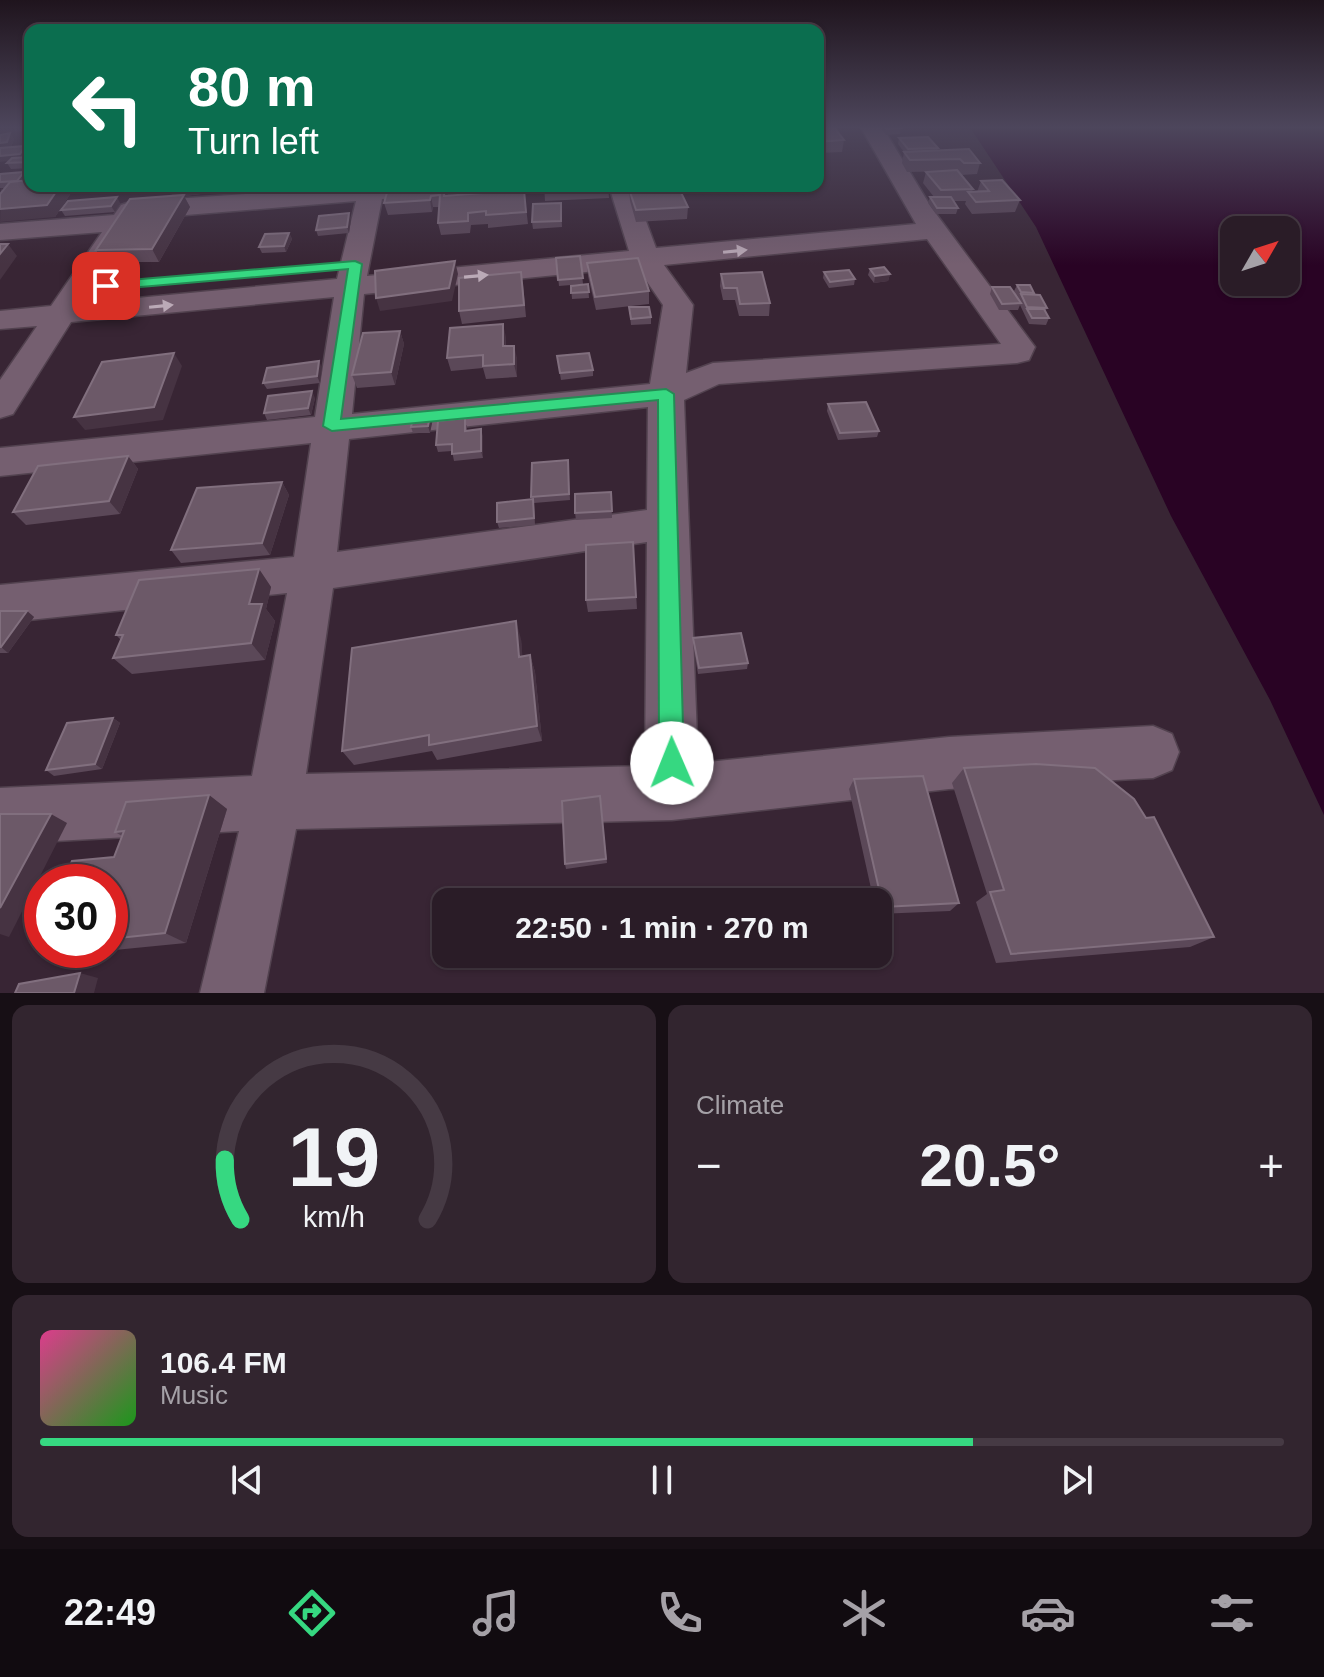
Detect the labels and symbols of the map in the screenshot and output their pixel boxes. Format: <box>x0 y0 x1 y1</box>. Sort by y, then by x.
north arrow <box>1220 216 1300 296</box>
one-way arrow <box>723 244 748 257</box>
pin <box>72 252 140 320</box>
one-way arrow <box>464 269 489 282</box>
one-way arrow <box>149 299 174 312</box>
position arrow <box>630 721 714 805</box>
speed limit sign: 30 <box>24 864 128 968</box>

